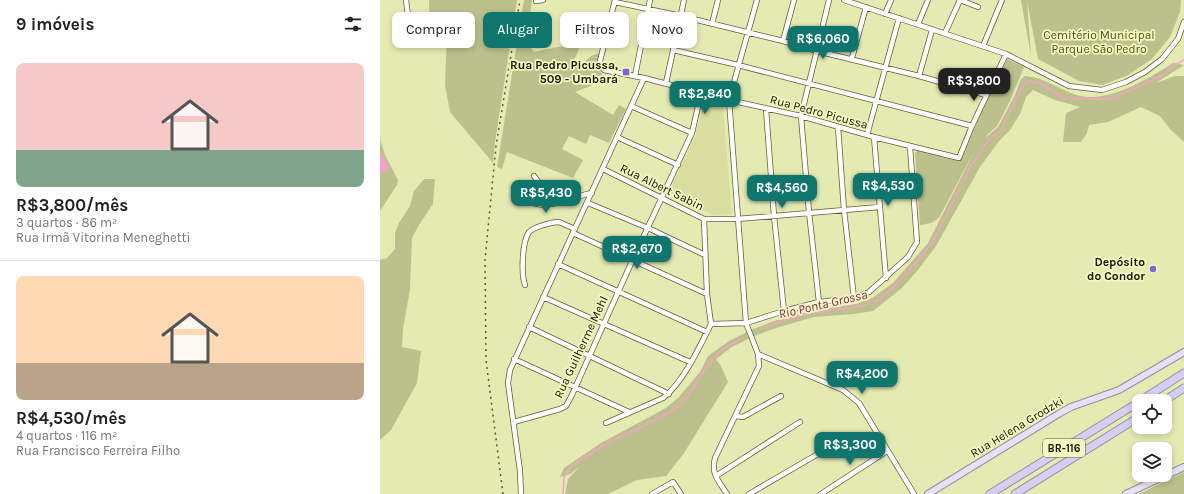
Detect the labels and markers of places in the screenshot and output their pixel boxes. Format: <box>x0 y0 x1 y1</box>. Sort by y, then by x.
pin: R$6,060 <box>786 26 860 60</box>
place label: Rua Pedro Picussa, 509 - Umbará <box>510 58 618 86</box>
marker: Rua Pedro Picussa, 509 - Umbará <box>621 67 631 77</box>
pin: R$3,800 <box>937 68 1011 102</box>
pin: R$2,840 <box>668 81 742 115</box>
pin: R$4,530 <box>851 173 925 207</box>
pin: R$4,560 <box>745 175 819 209</box>
pin: R$5,430 <box>509 180 583 214</box>
pin: R$2,670 <box>600 236 674 270</box>
place label: Depósito do Condor <box>1087 255 1145 283</box>
marker: Depósito do Condor <box>1148 264 1158 274</box>
pin: R$4,200 <box>825 361 899 395</box>
pin: R$3,300 <box>813 432 887 466</box>

